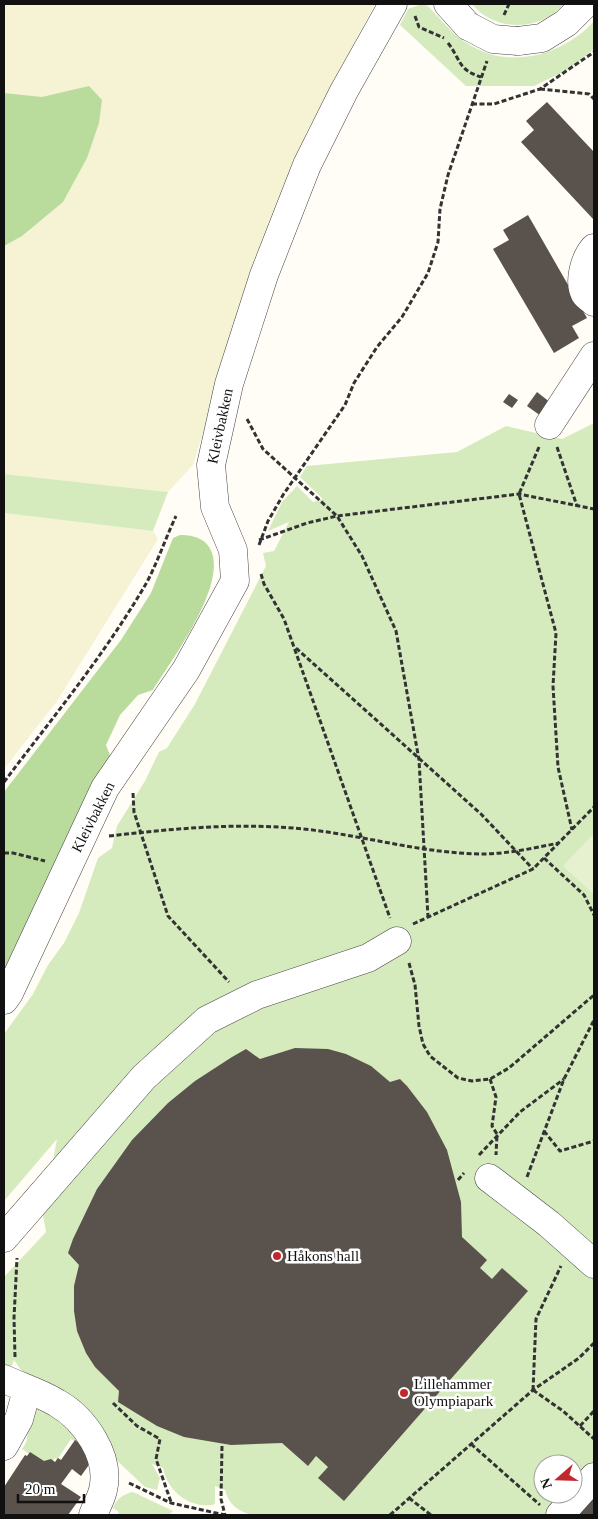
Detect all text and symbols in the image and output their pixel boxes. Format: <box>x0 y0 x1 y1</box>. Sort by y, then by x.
street label: Kleivbakken <box>204 386 236 465</box>
street label: Kleivbakken <box>68 779 118 855</box>
place label: Håkons hall <box>287 1248 359 1264</box>
marker: Håkons hall <box>271 1250 283 1262</box>
place label: Lillehammer Olympiapark <box>414 1376 494 1409</box>
marker: Lillehammer Olympiapark <box>398 1387 410 1399</box>
north arrow <box>533 1454 583 1504</box>
scale bar <box>18 1472 84 1504</box>
text: N <box>537 1476 555 1491</box>
text: 20 m <box>25 1481 56 1497</box>

